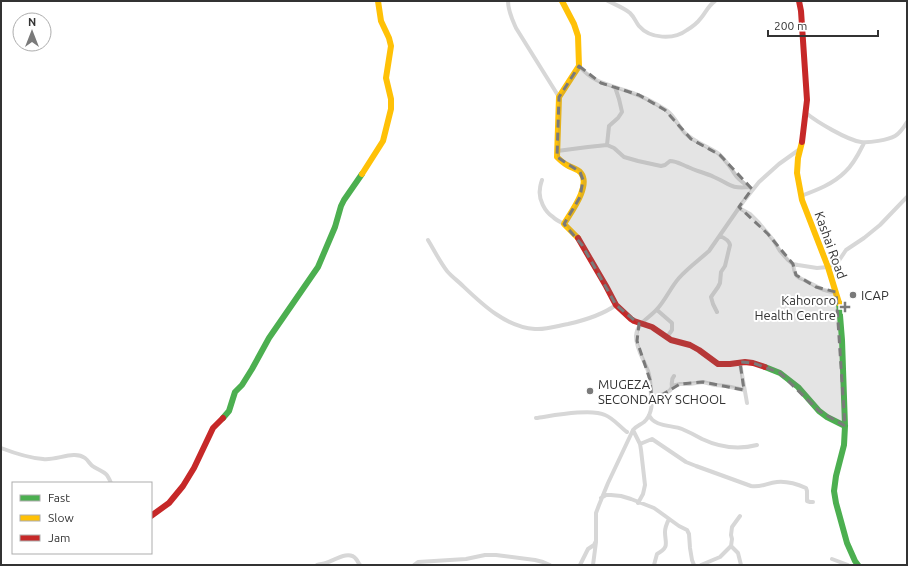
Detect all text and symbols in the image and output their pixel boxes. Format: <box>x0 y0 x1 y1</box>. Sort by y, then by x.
north arrow <box>12 12 52 52</box>
scale bar <box>768 12 878 38</box>
text: N <box>28 16 36 28</box>
text: 200 m <box>774 19 807 32</box>
street label: Kashai Road <box>812 210 850 280</box>
place label: ICAP <box>861 288 889 302</box>
marker: ICAP <box>848 290 858 300</box>
place label: Kahororo Health Centre <box>754 293 836 322</box>
marker: Kahororo Health Centre <box>839 301 851 313</box>
place label: MUGEZA SECONDARY SCHOOL <box>598 377 726 406</box>
marker: MUGEZA SECONDARY SCHOOL <box>585 386 595 396</box>
legend <box>12 482 152 554</box>
text: Fast <box>48 491 70 504</box>
text: Slow <box>48 511 74 524</box>
text: Jam <box>48 531 70 544</box>

